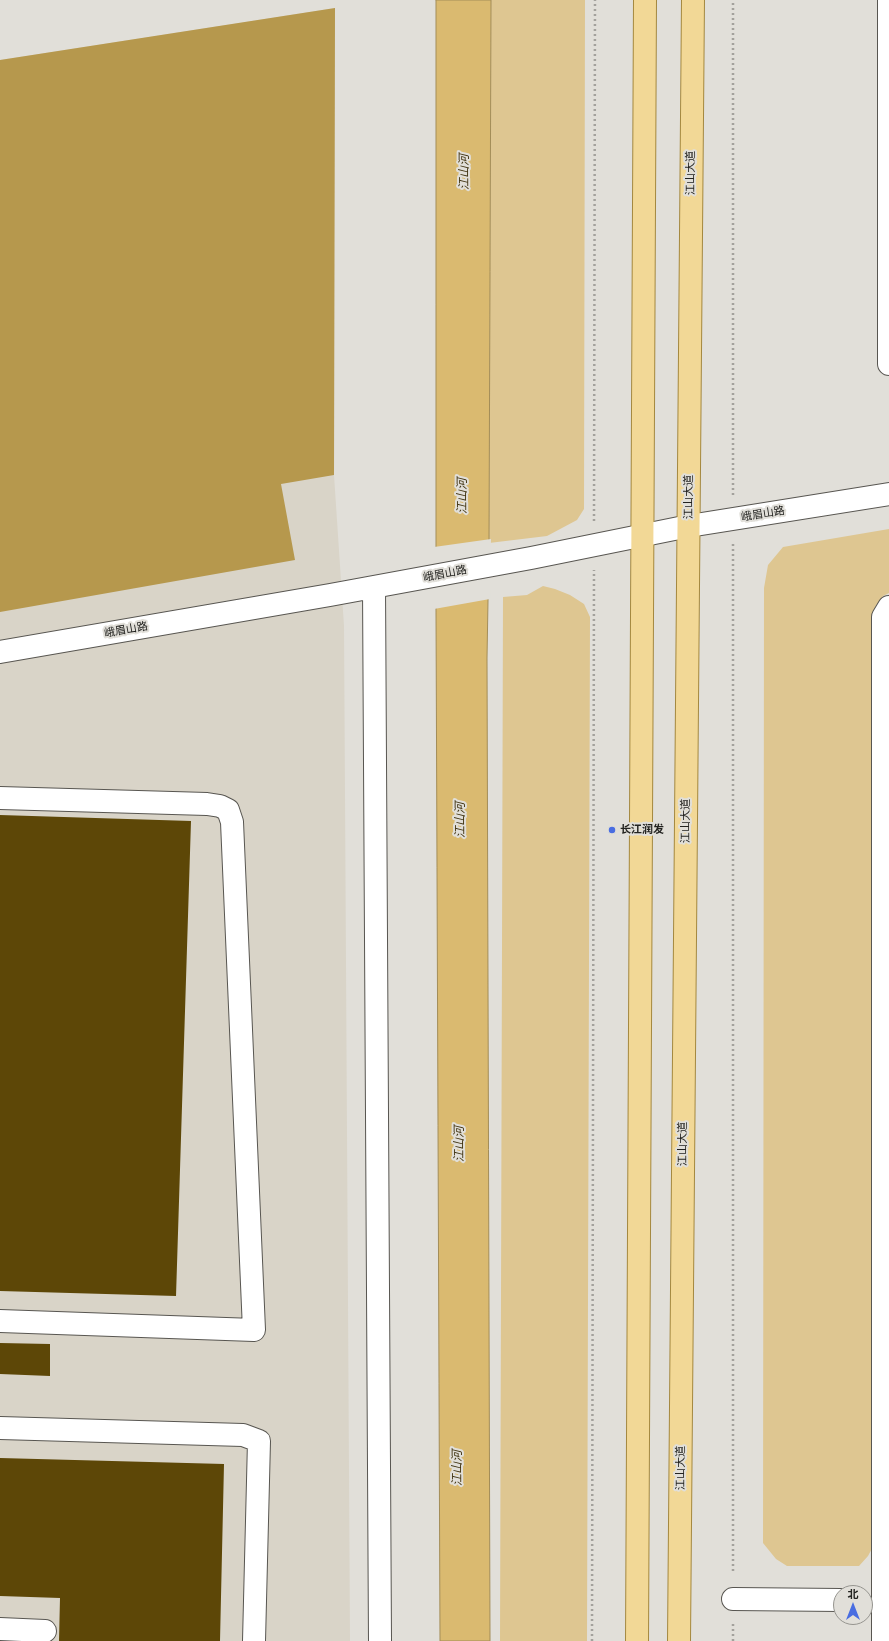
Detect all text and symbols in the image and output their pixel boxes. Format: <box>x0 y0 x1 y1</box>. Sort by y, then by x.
street label: 江山大道 <box>684 151 698 195</box>
water label: 江山河 <box>457 154 471 190</box>
street label: 江山大道 <box>682 475 696 519</box>
water label: 江山河 <box>455 478 469 514</box>
street label: 峨眉山路 <box>740 504 786 524</box>
street label: 峨眉山路 <box>422 563 468 585</box>
street label: 峨眉山路 <box>103 620 149 640</box>
street label: 江山大道 <box>679 799 693 843</box>
water label: 江山河 <box>453 802 467 838</box>
place label: 长江润发 <box>620 823 664 837</box>
marker: 长江润发 <box>607 825 617 835</box>
street label: 江山大道 <box>676 1122 690 1166</box>
water label: 江山河 <box>452 1126 466 1162</box>
street label: 江山大道 <box>674 1446 688 1490</box>
water label: 江山河 <box>450 1450 464 1486</box>
north arrow <box>833 1585 873 1625</box>
text: 北 <box>848 1587 859 1601</box>

